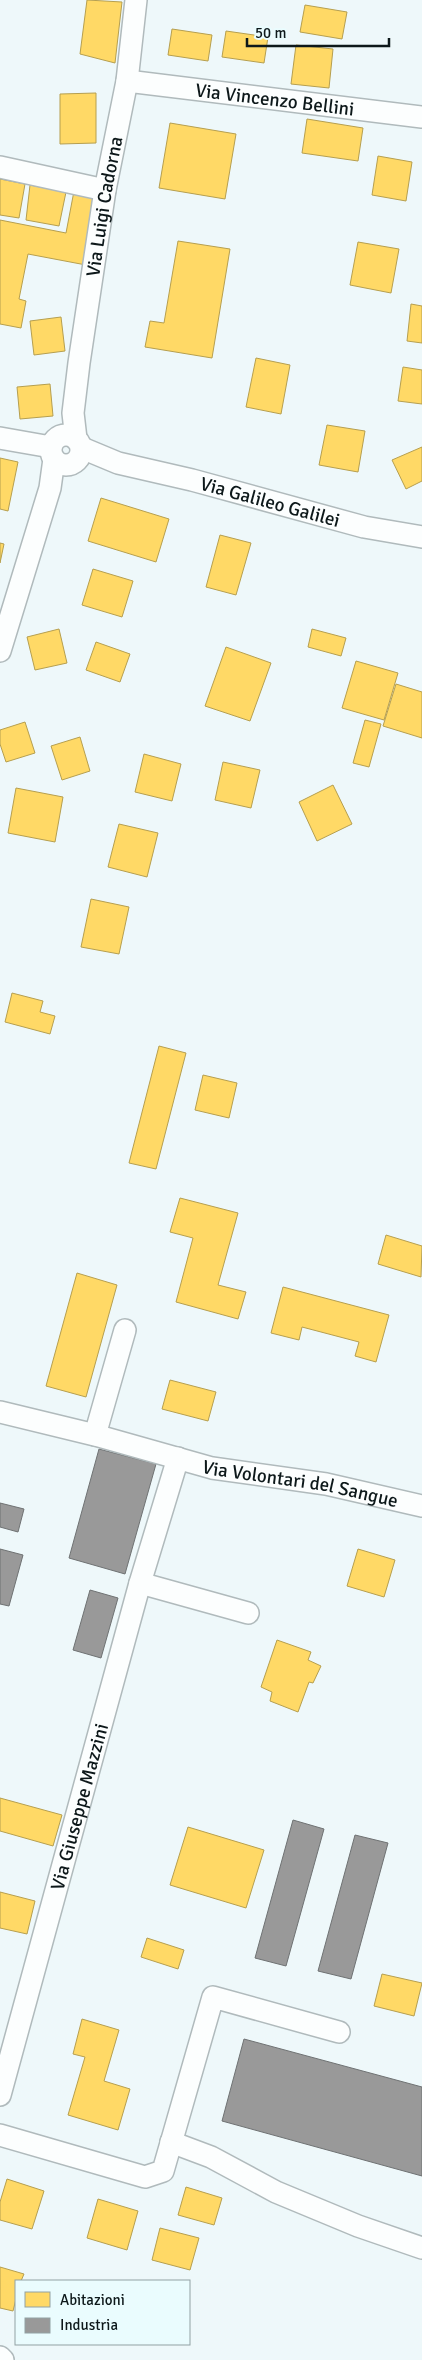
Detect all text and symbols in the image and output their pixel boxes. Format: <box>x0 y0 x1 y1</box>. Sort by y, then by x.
scale bar <box>247 15 390 47</box>
text: 50 m <box>255 24 286 42</box>
street label: Via Vincenzo Bellini <box>194 78 356 122</box>
street label: Via Luigi Cadorna <box>81 134 129 278</box>
street label: Via Galileo Galilei <box>197 472 343 533</box>
street label: Via Volontari del Sangue <box>199 1455 400 1513</box>
street label: Via Giuseppe Mazzini <box>46 1721 114 1893</box>
legend <box>15 2280 190 2345</box>
text: Abitazioni <box>60 2291 125 2309</box>
text: Industria <box>60 2316 118 2334</box>

